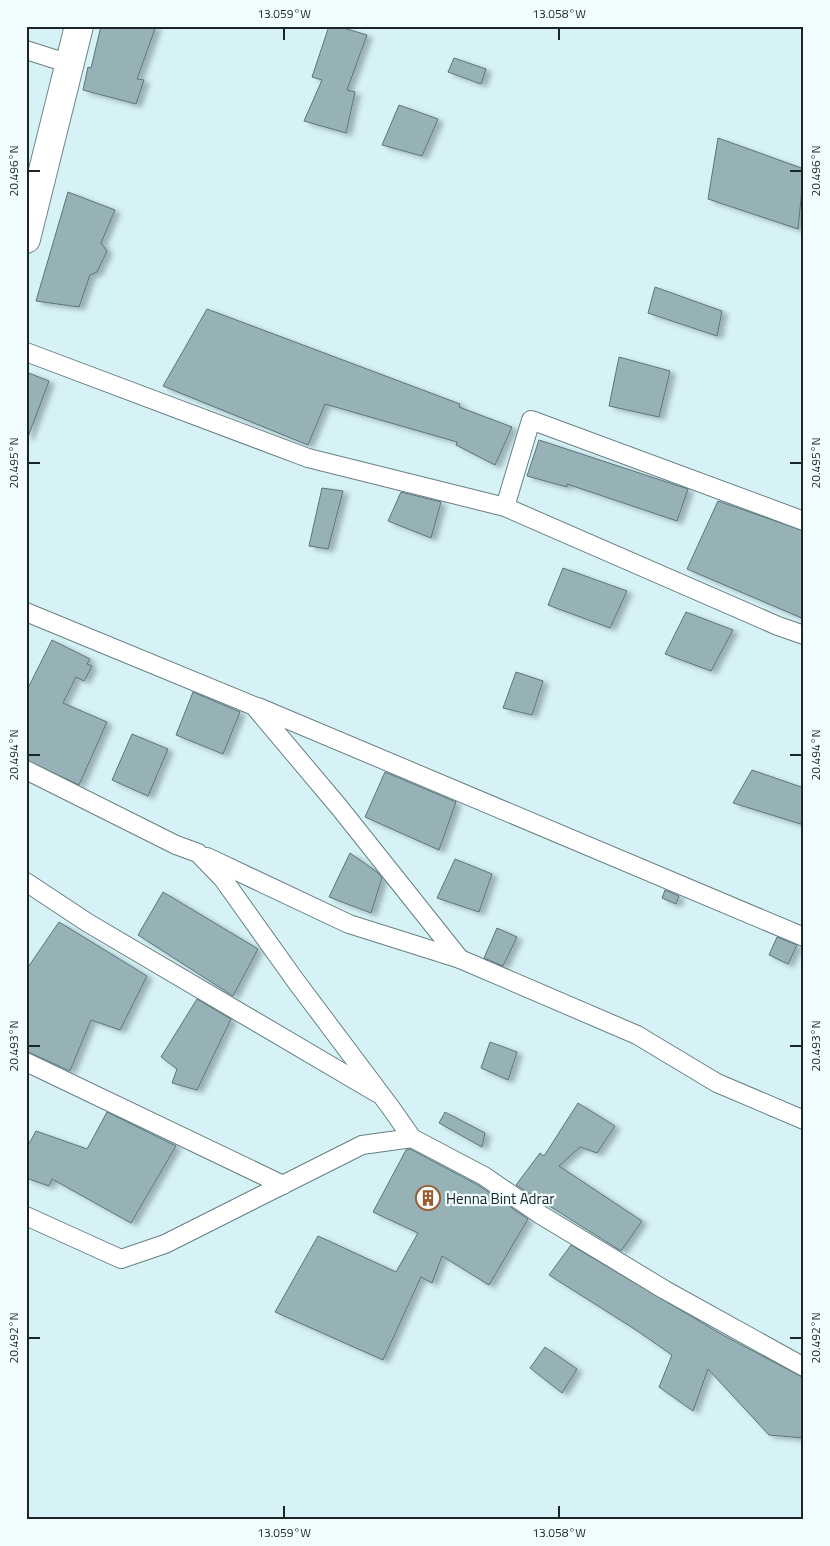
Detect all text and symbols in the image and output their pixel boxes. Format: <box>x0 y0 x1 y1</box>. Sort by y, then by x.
text: 13.059°W <box>257 4 311 23</box>
text: 13.058°W <box>532 4 586 23</box>
text: 20.496°N <box>4 145 23 197</box>
text: 20.496°N <box>806 145 825 197</box>
text: 20.495°N <box>4 437 23 489</box>
text: 20.495°N <box>806 437 825 489</box>
text: 20.494°N <box>4 729 23 781</box>
text: 20.494°N <box>806 729 825 781</box>
text: 20.493°N <box>4 1020 23 1072</box>
text: 20.493°N <box>806 1020 825 1072</box>
building icon: Henna Bint Adrar <box>415 1185 441 1211</box>
place label: Henna Bint Adrar <box>446 1187 554 1210</box>
text: 20.492°N <box>4 1312 23 1364</box>
text: 20.492°N <box>806 1312 825 1364</box>
text: 13.059°W <box>257 1523 311 1542</box>
text: 13.058°W <box>532 1523 586 1542</box>

